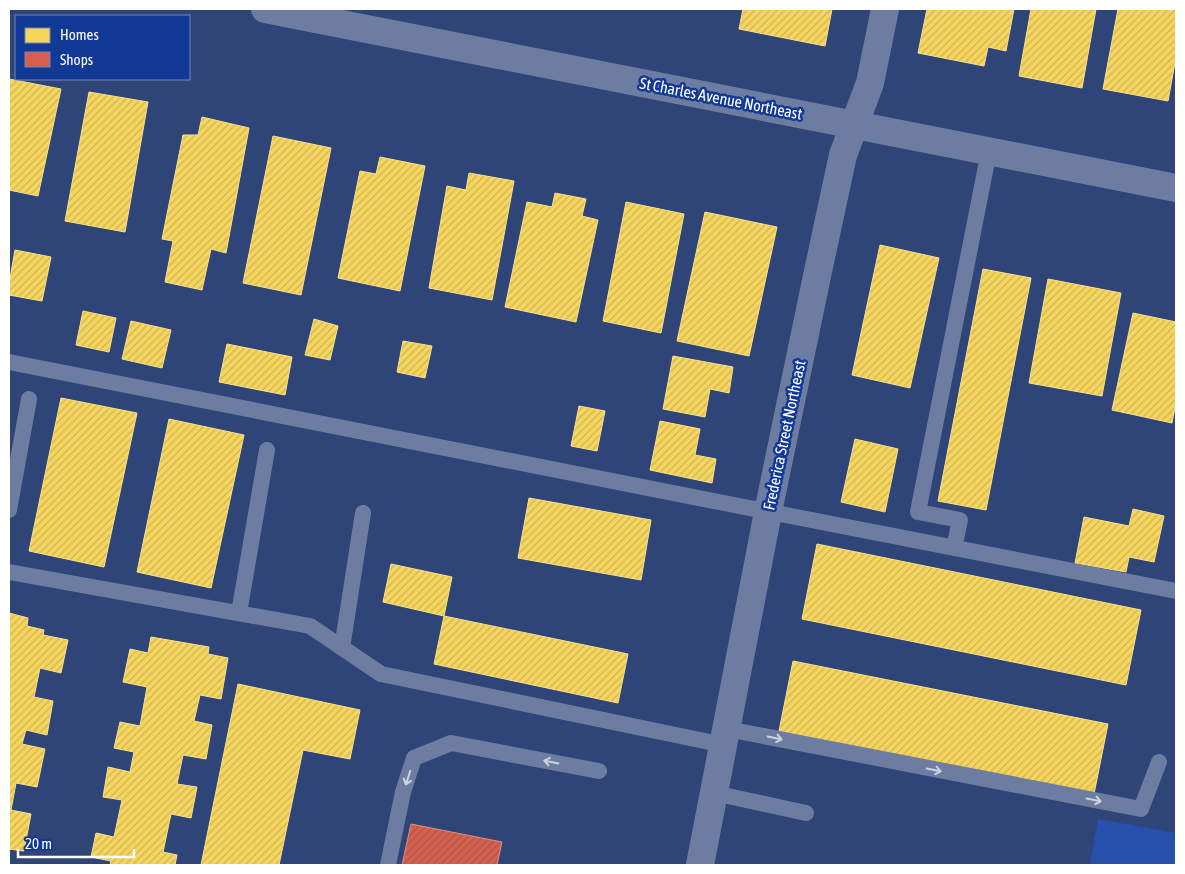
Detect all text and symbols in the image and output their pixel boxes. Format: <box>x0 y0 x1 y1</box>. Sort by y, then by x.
legend <box>15 15 190 80</box>
text: Homes <box>60 26 99 43</box>
text: Shops <box>60 51 93 68</box>
street label: St Charles Avenue Northeast <box>638 73 804 123</box>
street label: Frederica Street Northeast <box>759 358 809 512</box>
one-way arrow <box>766 734 782 744</box>
one-way arrow <box>543 757 559 766</box>
one-way arrow <box>926 766 942 775</box>
one-way arrow <box>402 770 412 786</box>
one-way arrow <box>1085 796 1101 805</box>
scale bar <box>18 826 134 858</box>
text: 20 m <box>25 835 52 852</box>

